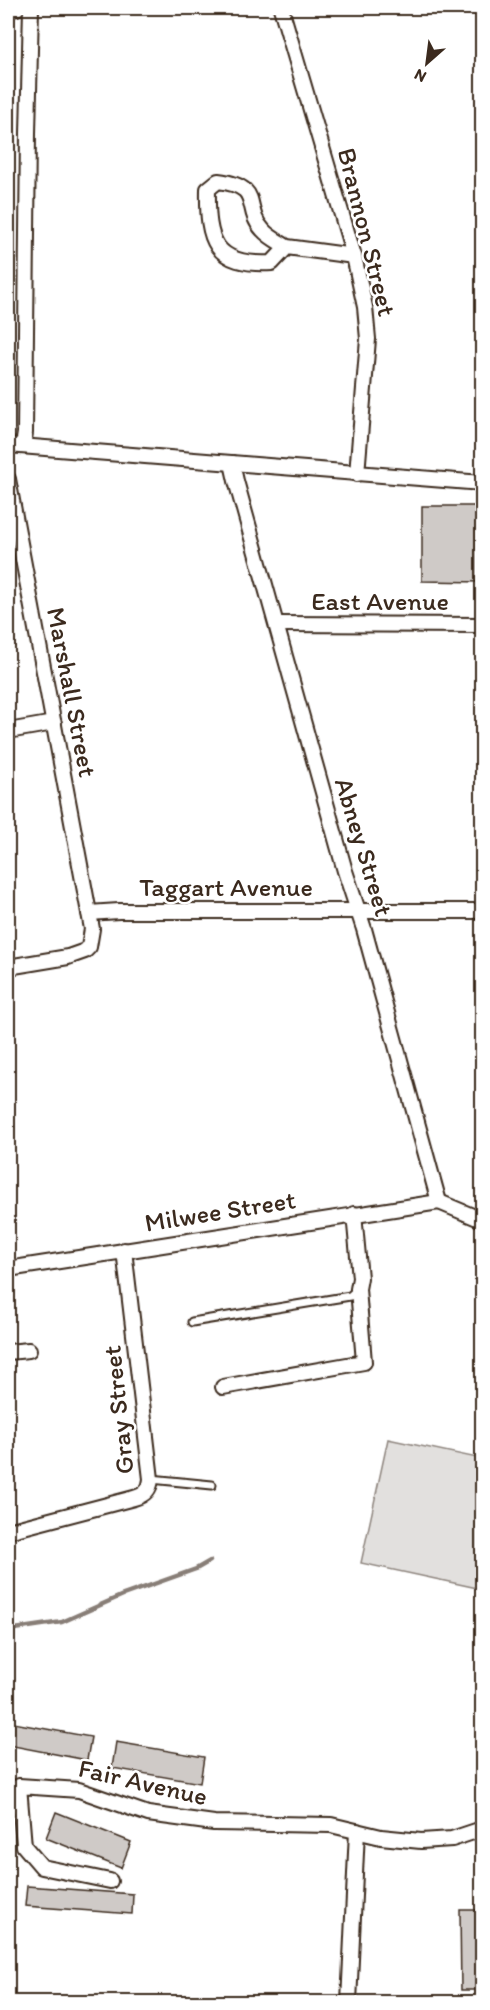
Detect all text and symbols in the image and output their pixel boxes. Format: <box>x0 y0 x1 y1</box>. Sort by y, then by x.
north arrow <box>397 33 457 93</box>
text: N <box>411 65 429 87</box>
street label: Brannon Street <box>331 144 403 320</box>
street label: East Avenue <box>311 585 449 617</box>
street label: Marshall Street <box>40 604 104 780</box>
street label: Abney Street <box>328 774 400 920</box>
street label: Taggart Avenue <box>139 871 313 903</box>
street label: Milwee Street <box>142 1183 298 1239</box>
street label: Gray Street <box>95 1344 141 1476</box>
street label: Fair Avenue <box>75 1752 211 1812</box>

